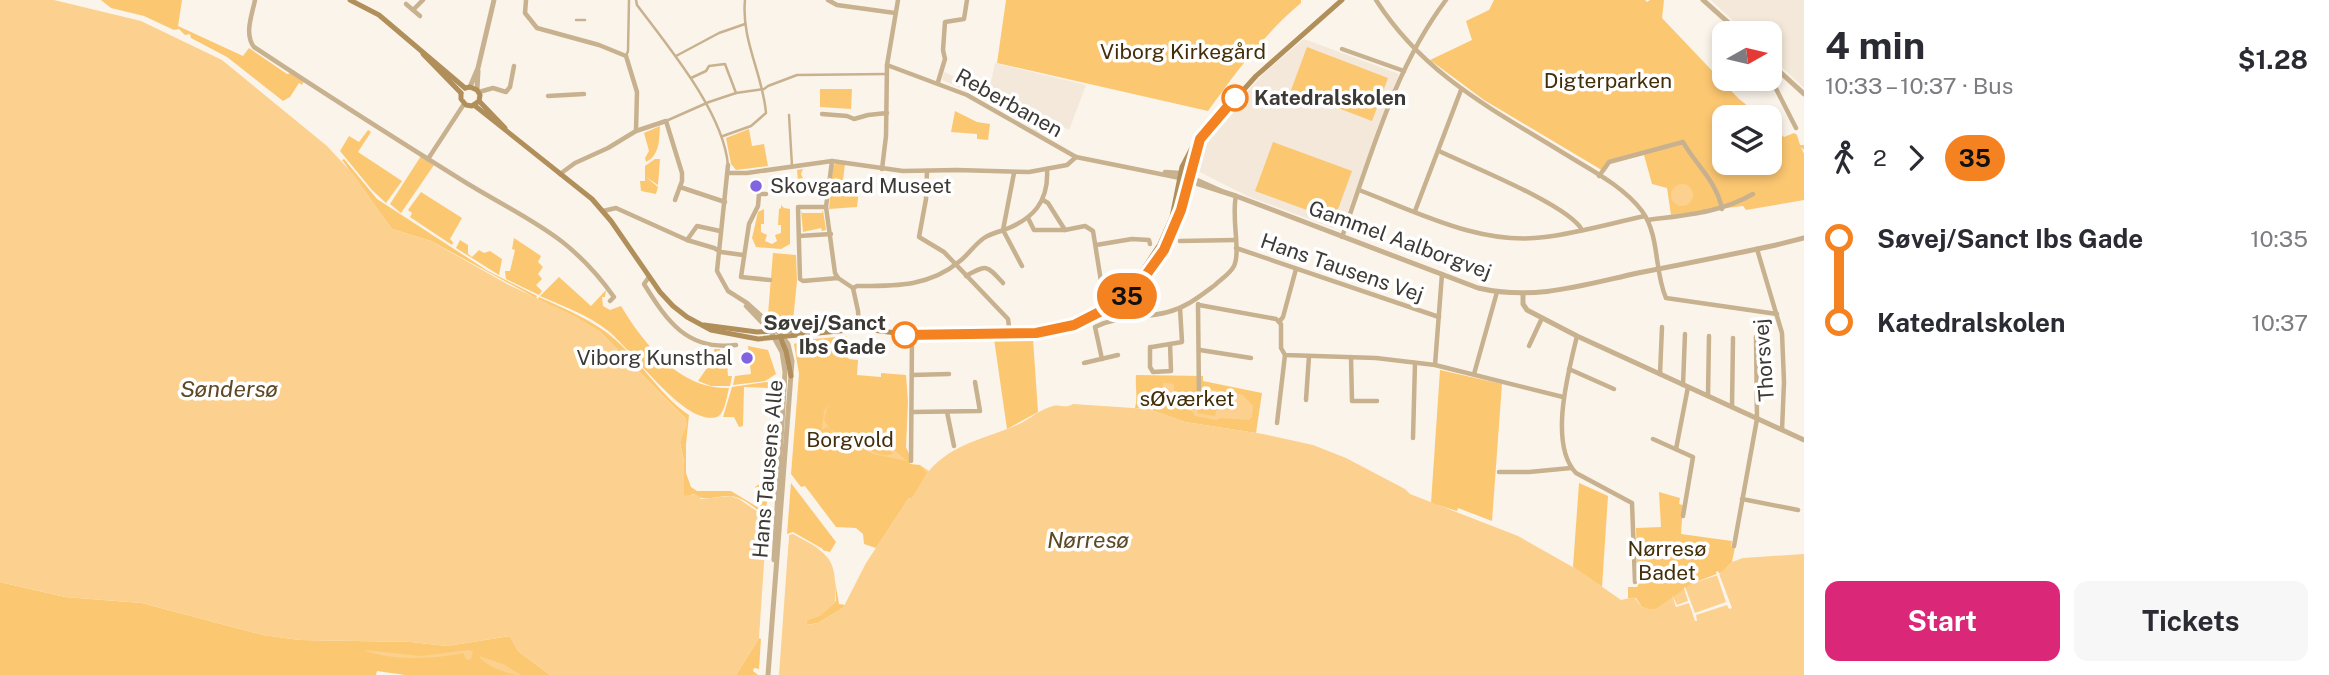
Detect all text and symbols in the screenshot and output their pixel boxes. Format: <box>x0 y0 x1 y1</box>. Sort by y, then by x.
north arrow <box>1712 21 1782 91</box>
map controls <box>1712 21 1782 175</box>
text: 4 min <box>1825 23 1925 68</box>
park label: Viborg Kirkegård <box>1100 39 1266 64</box>
text: $1.28 <box>2238 44 2308 75</box>
street label: Reberbanen <box>951 63 1067 142</box>
park label: Digterparken <box>1544 68 1672 93</box>
text: 10:33 – 10:37 · Bus <box>1825 72 2013 99</box>
marker: Katedralskolen <box>1222 85 1248 111</box>
place label: Katedralskolen <box>1254 85 1406 110</box>
button: layers <box>1712 105 1782 175</box>
icon: walk <box>1825 139 1863 177</box>
icon: forward <box>1897 139 1935 177</box>
text: 2 <box>1873 144 1887 171</box>
text: 35 <box>1959 144 1991 172</box>
place label: Skovgaard Museet <box>770 173 952 198</box>
marker: Skovgaard Museet <box>748 178 764 194</box>
street label: Gammel Aalborgvej <box>1305 195 1495 284</box>
text: Søvej/Sanct Ibs Gade <box>1877 223 2143 254</box>
text: 10:35 <box>2250 225 2308 252</box>
street label: Hans Tausens Vej <box>1257 228 1427 307</box>
line badge: 35 <box>1096 273 1158 319</box>
text: 35 <box>1111 282 1143 310</box>
text: Katedralskolen <box>1877 307 2066 338</box>
text: 10:37 <box>2251 309 2308 336</box>
place label: Søvej/Sanct Ibs Gade <box>763 310 886 359</box>
street label: Thorsvej <box>1748 318 1779 402</box>
marker: Søvej/Sanct Ibs Gade <box>892 322 918 348</box>
place label: Viborg Kunsthal <box>576 345 733 370</box>
marker: Viborg Kunsthal <box>739 350 755 366</box>
water label: Søndersø <box>180 375 279 402</box>
street label: Hans Tausens Alle <box>747 379 788 559</box>
park label: sØværket <box>1139 386 1235 411</box>
park label: Borgvold <box>806 427 894 452</box>
water label: Nørresø <box>1047 526 1130 553</box>
park label: Nørresø Badet <box>1627 536 1707 585</box>
button: Start <box>1825 581 2060 661</box>
button: Tickets <box>2074 581 2308 661</box>

